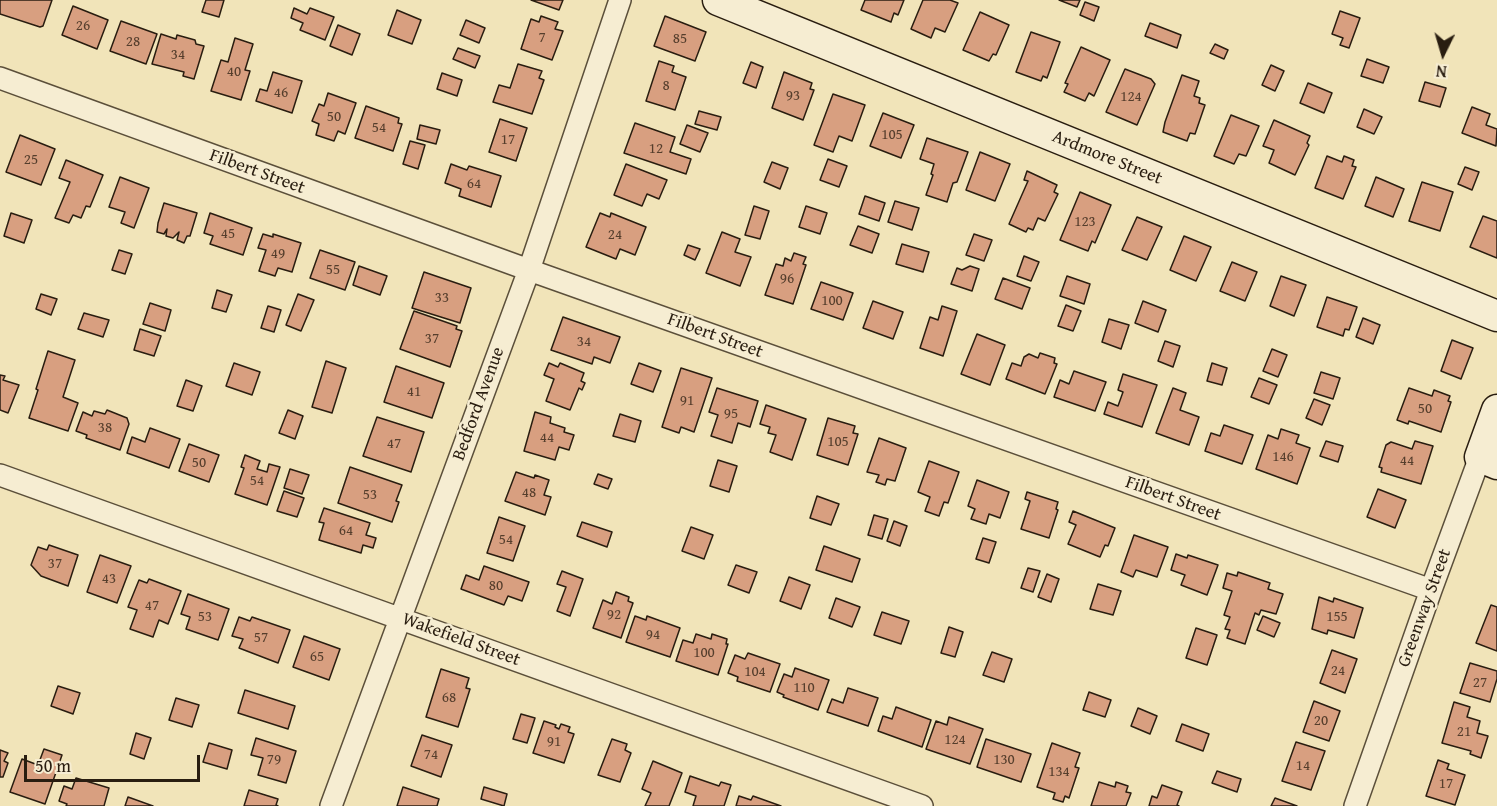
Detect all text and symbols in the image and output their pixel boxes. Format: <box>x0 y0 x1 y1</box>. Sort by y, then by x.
house number: 26 <box>76 17 90 35</box>
north arrow <box>1413 24 1473 84</box>
house number: 7 <box>538 29 546 47</box>
house number: 85 <box>673 30 687 48</box>
house number: 28 <box>126 33 140 51</box>
house number: 34 <box>171 46 185 64</box>
text: N <box>1435 60 1448 84</box>
house number: 40 <box>227 63 241 81</box>
house number: 8 <box>662 77 670 95</box>
house number: 46 <box>274 84 288 102</box>
house number: 93 <box>786 87 800 105</box>
house number: 124 <box>1120 88 1142 106</box>
house number: 50 <box>327 108 341 126</box>
house number: 54 <box>372 119 386 137</box>
house number: 105 <box>881 126 903 144</box>
street label: Ardmore Street <box>1049 126 1165 190</box>
house number: 17 <box>501 131 515 149</box>
house number: 12 <box>649 140 663 158</box>
street label: Filbert Street <box>206 145 308 199</box>
house number: 25 <box>24 151 38 169</box>
house number: 64 <box>467 175 481 193</box>
house number: 123 <box>1074 213 1096 231</box>
house number: 45 <box>221 225 235 243</box>
house number: 24 <box>608 226 622 244</box>
house number: 49 <box>271 245 285 263</box>
house number: 55 <box>326 261 340 279</box>
house number: 96 <box>780 270 794 288</box>
house number: 33 <box>435 289 449 307</box>
house number: 100 <box>821 292 843 310</box>
street label: Filbert Street <box>664 309 766 363</box>
house number: 37 <box>425 330 439 348</box>
house number: 34 <box>577 333 591 351</box>
street label: Bedford Avenue <box>448 344 510 464</box>
house number: 41 <box>407 383 421 401</box>
house number: 91 <box>680 392 694 410</box>
house number: 50 <box>1418 400 1432 418</box>
house number: 95 <box>724 405 738 423</box>
house number: 38 <box>98 419 112 437</box>
house number: 44 <box>540 429 554 447</box>
house number: 105 <box>827 433 849 451</box>
house number: 47 <box>387 435 401 453</box>
house number: 146 <box>1272 448 1294 466</box>
house number: 44 <box>1400 452 1414 470</box>
house number: 50 <box>192 454 206 472</box>
house number: 54 <box>250 472 264 490</box>
street label: Filbert Street <box>1122 472 1224 526</box>
house number: 48 <box>522 484 536 502</box>
house number: 53 <box>363 486 377 504</box>
house number: 64 <box>339 522 353 540</box>
house number: 54 <box>499 531 513 549</box>
street label: Greenway Street <box>1394 546 1456 670</box>
house number: 37 <box>48 555 62 573</box>
house number: 43 <box>102 570 116 588</box>
house number: 80 <box>489 577 503 595</box>
house number: 47 <box>145 597 159 615</box>
house number: 92 <box>607 606 621 624</box>
house number: 53 <box>198 608 212 626</box>
house number: 155 <box>1326 608 1348 626</box>
street label: Wakefield Street <box>399 609 523 671</box>
house number: 94 <box>646 626 660 644</box>
house number: 57 <box>254 629 268 647</box>
house number: 100 <box>693 644 715 662</box>
house number: 65 <box>310 648 324 666</box>
house number: 24 <box>1331 662 1345 680</box>
house number: 104 <box>744 663 766 681</box>
house number: 27 <box>1473 674 1487 692</box>
house number: 110 <box>793 679 815 697</box>
house number: 68 <box>442 689 456 707</box>
house number: 20 <box>1314 712 1328 730</box>
house number: 21 <box>1457 723 1471 741</box>
house number: 124 <box>944 731 966 749</box>
house number: 91 <box>547 733 561 751</box>
scale bar <box>27 743 202 781</box>
house number: 74 <box>424 746 438 764</box>
house number: 79 <box>267 751 281 769</box>
house number: 130 <box>993 751 1015 769</box>
text: 50 m <box>35 752 71 779</box>
house number: 14 <box>1296 757 1310 775</box>
house number: 134 <box>1048 763 1070 781</box>
house number: 17 <box>1439 775 1453 793</box>

